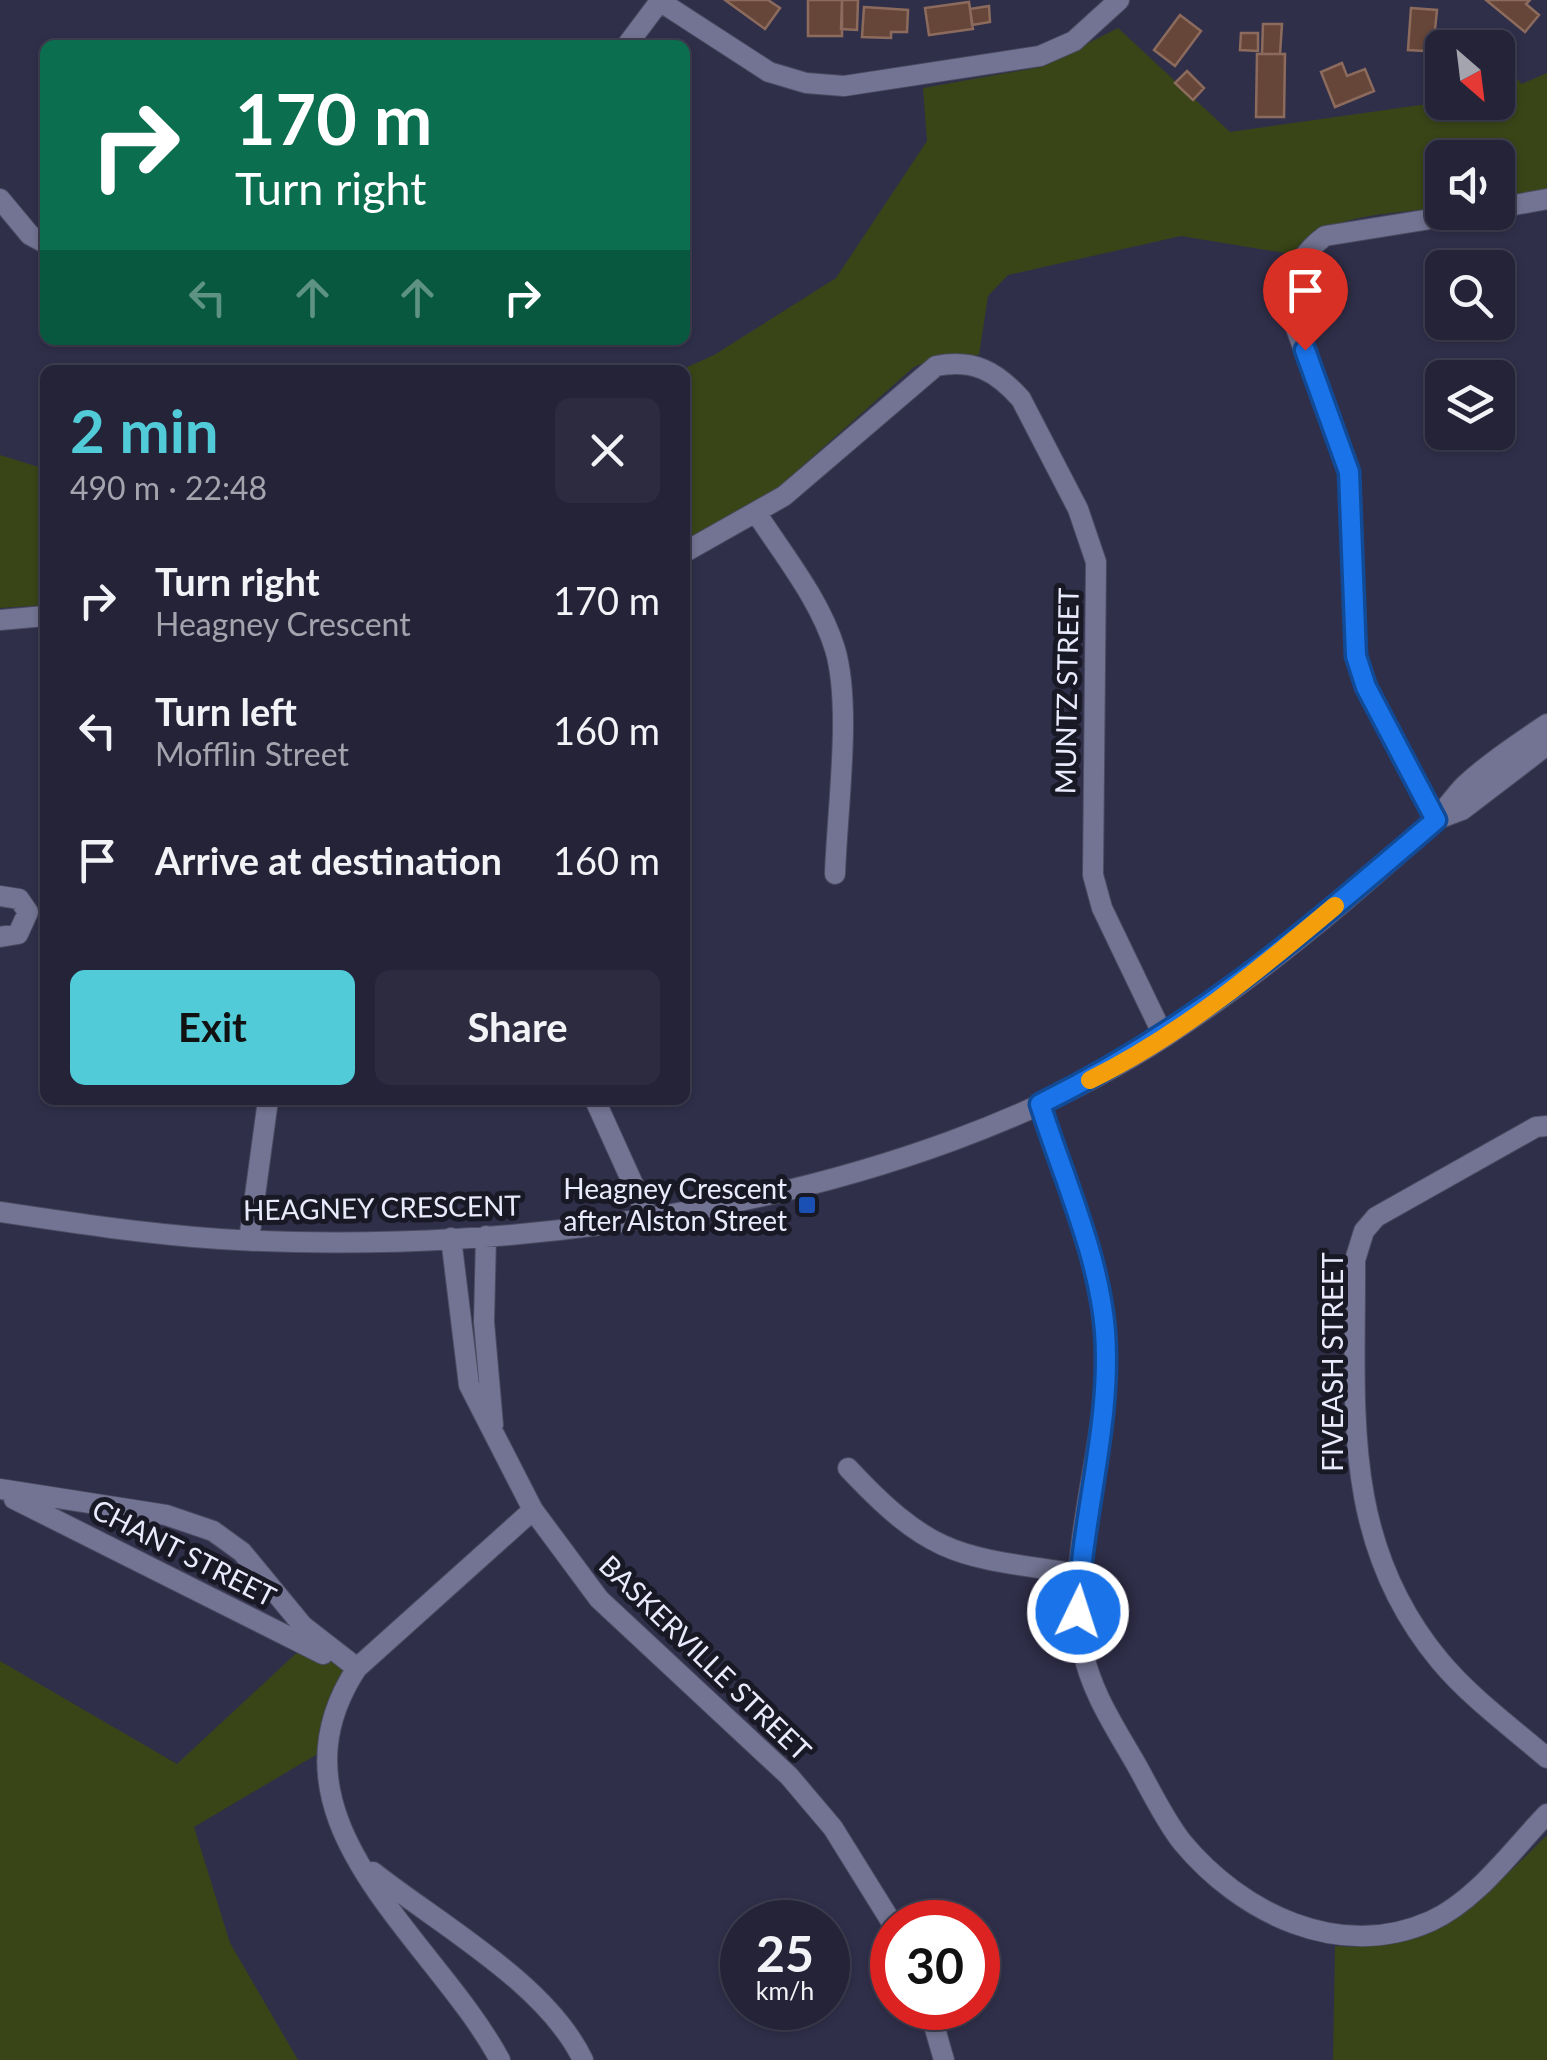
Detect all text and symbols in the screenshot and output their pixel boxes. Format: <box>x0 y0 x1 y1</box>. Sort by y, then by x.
north arrow <box>1425 30 1515 120</box>
map controls <box>1425 30 1515 450</box>
text: 170 m <box>235 76 432 160</box>
icon: right <box>70 80 200 210</box>
button: sound <box>1425 140 1515 230</box>
text: Turn right <box>235 161 426 215</box>
pin <box>1263 248 1348 351</box>
button: search <box>1425 250 1515 340</box>
icon: arrive <box>1278 263 1333 318</box>
icon: left <box>180 270 235 325</box>
icon: ahead <box>285 270 340 325</box>
icon: ahead <box>390 270 445 325</box>
icon: right <box>495 270 550 325</box>
button: layers <box>1425 360 1515 450</box>
text: 2 min <box>70 394 219 466</box>
button: close <box>555 398 660 503</box>
text: 490 m · 22:48 <box>70 468 267 507</box>
text: Turn right <box>155 558 320 604</box>
icon: right <box>70 573 125 628</box>
text: 170 m <box>553 577 660 623</box>
street label: MUNTZ STREET <box>1047 587 1085 795</box>
text: Heagney Crescent <box>155 604 411 643</box>
text: Turn left <box>155 688 297 734</box>
icon: left <box>70 703 125 758</box>
text: 160 m <box>553 707 660 753</box>
text: Mofflin Street <box>155 734 349 773</box>
icon: arrive <box>70 833 125 888</box>
text: Arrive at destination <box>155 837 502 883</box>
text: 160 m <box>553 837 660 883</box>
button: Exit <box>70 970 355 1085</box>
button: Share <box>375 970 660 1085</box>
place label: Heagney Crescent after Alston Street <box>563 1171 787 1237</box>
street label: HEAGNEY CRESCENT <box>243 1188 522 1226</box>
marker: Heagney Crescent after Alston Street <box>796 1194 818 1216</box>
street label: FIVEASH STREET <box>1315 1252 1349 1472</box>
street label: CHANT STREET <box>87 1491 282 1613</box>
street label: BASKERVILLE STREET <box>593 1548 819 1767</box>
position arrow <box>1026 1560 1130 1664</box>
speed limit sign: 30 <box>870 1900 1000 2030</box>
text: 25 <box>756 1923 814 1983</box>
text: km/h <box>756 1975 814 2005</box>

